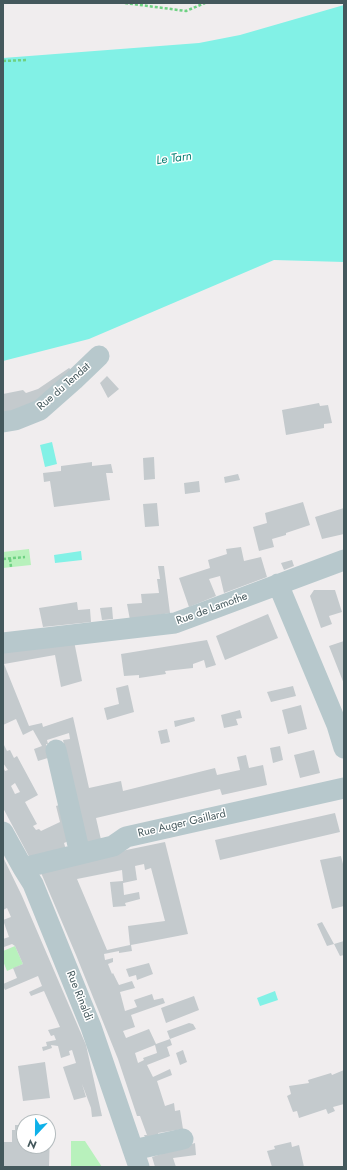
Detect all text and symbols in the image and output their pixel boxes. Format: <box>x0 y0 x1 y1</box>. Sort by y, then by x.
water label: Le Tarn <box>155 149 193 169</box>
street label: Rue du Tendat <box>35 360 93 414</box>
street label: Rue de Lamothe <box>174 590 250 628</box>
street label: Rue Auger Gaillard <box>137 807 227 841</box>
street label: Rue Rinaldi <box>63 969 95 1023</box>
north arrow <box>16 1114 56 1154</box>
text: N <box>25 1135 39 1153</box>

